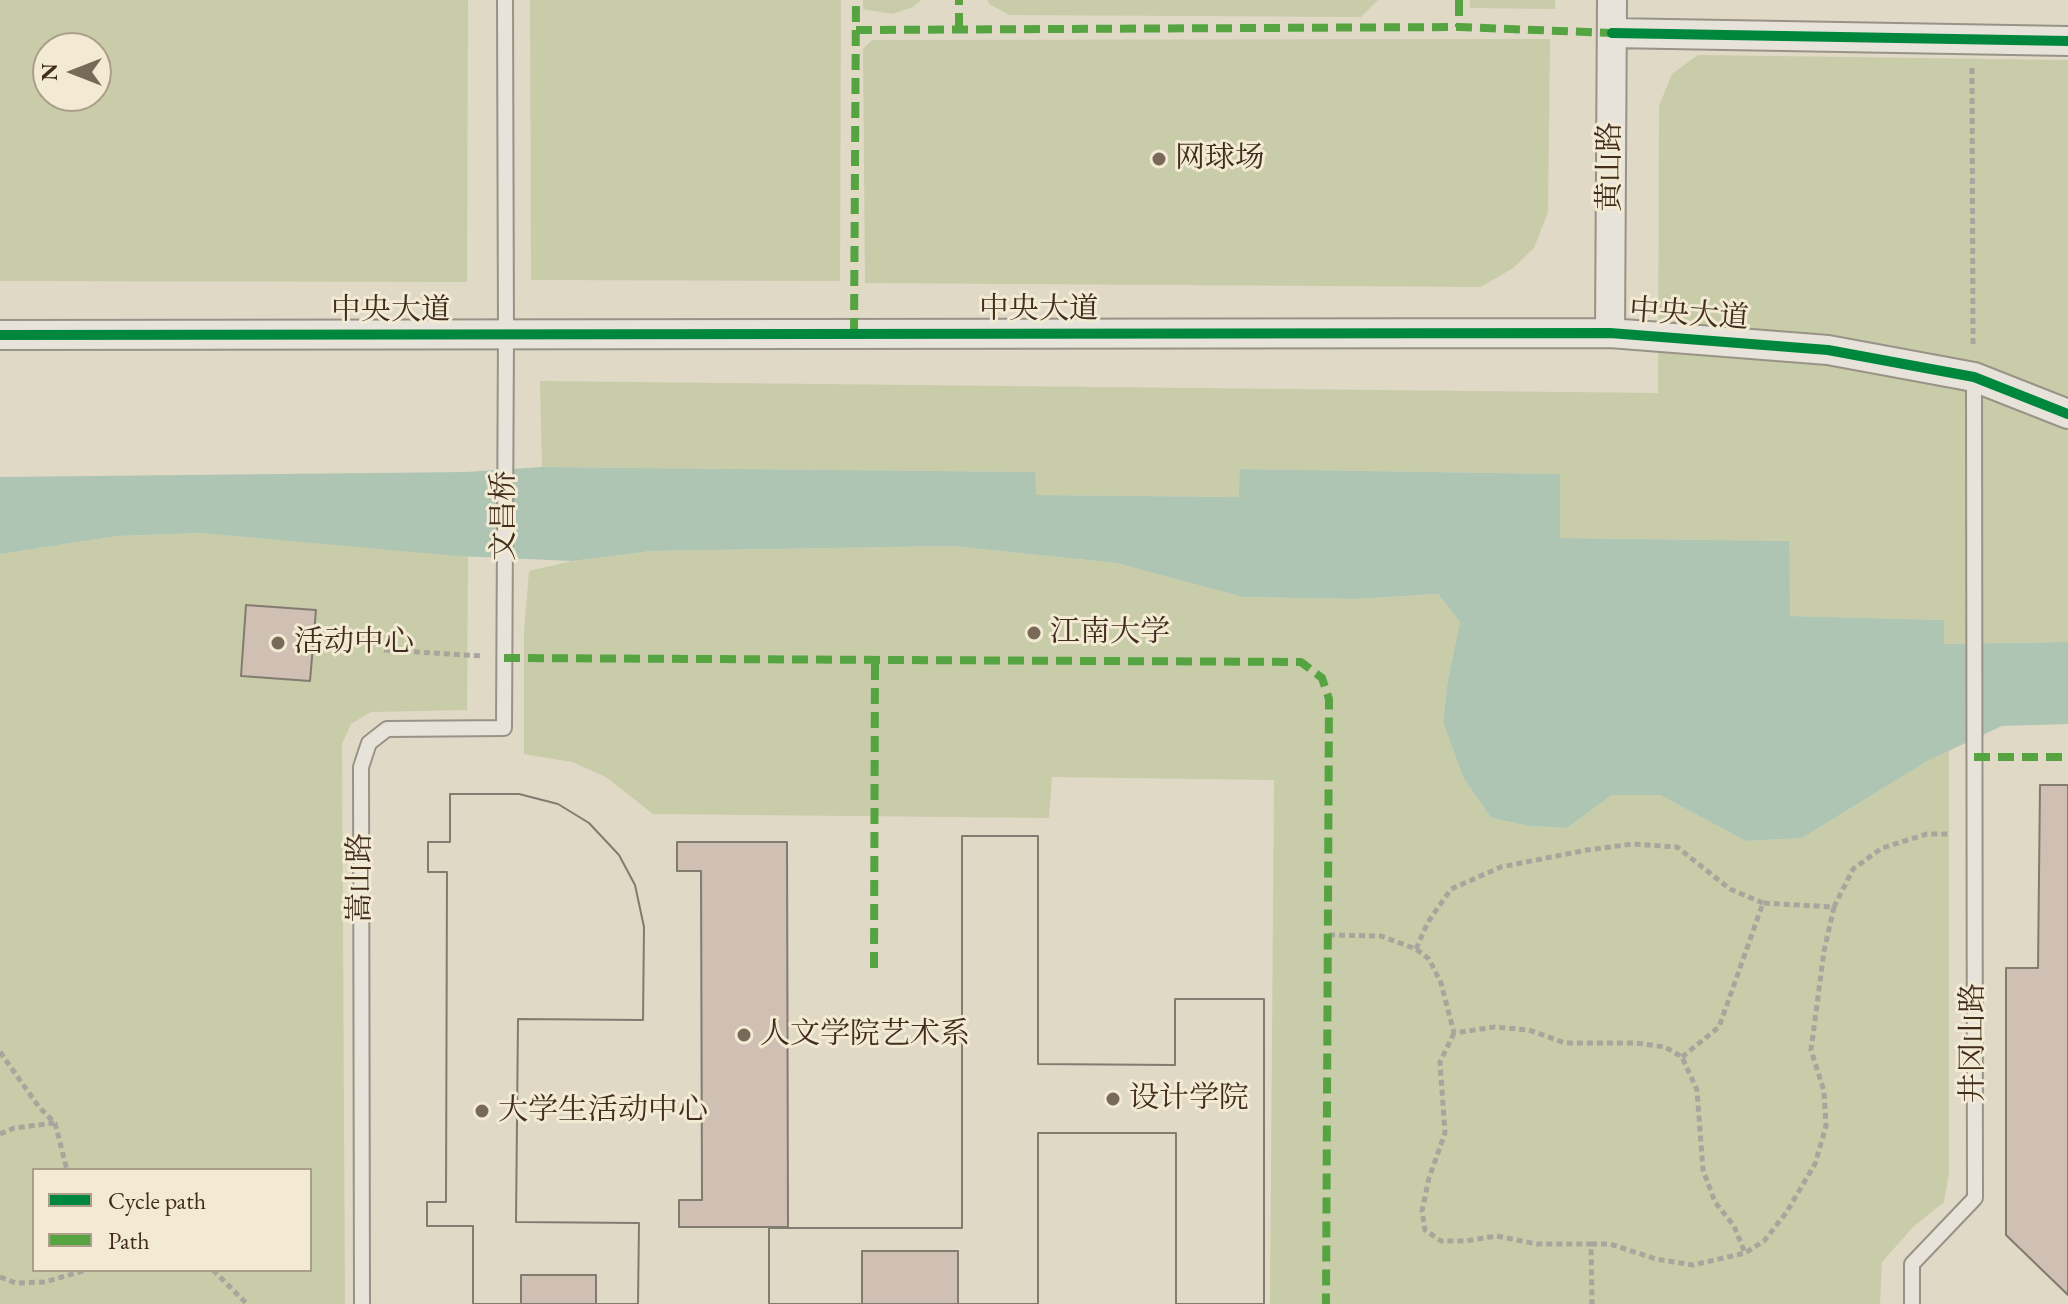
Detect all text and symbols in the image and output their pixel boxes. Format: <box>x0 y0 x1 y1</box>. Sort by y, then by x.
north arrow <box>32 32 112 112</box>
text: N <box>35 63 64 81</box>
street label: 黄山路 <box>1593 122 1629 212</box>
place label: 网球场 <box>1175 141 1265 177</box>
marker: 网球场 <box>1150 150 1168 168</box>
street label: 中央大道 <box>979 292 1099 328</box>
street label: 中央大道 <box>331 293 451 329</box>
street label: 中央大道 <box>1628 293 1750 337</box>
street label: 文昌桥 <box>487 471 523 561</box>
place label: 江南大学 <box>1050 615 1170 651</box>
marker: 江南大学 <box>1025 624 1043 642</box>
place label: 活动中心 <box>294 625 414 661</box>
marker: 活动中心 <box>269 634 287 652</box>
street label: 嵩山路 <box>343 833 379 923</box>
street label: 井冈山路 <box>1956 983 1992 1103</box>
place label: 人文学院艺术系 <box>760 1017 970 1053</box>
marker: 人文学院艺术系 <box>735 1026 753 1044</box>
place label: 设计学院 <box>1129 1081 1249 1117</box>
marker: 设计学院 <box>1104 1090 1122 1108</box>
place label: 大学生活动中心 <box>498 1093 708 1129</box>
marker: 大学生活动中心 <box>473 1102 491 1120</box>
legend <box>32 1168 312 1272</box>
text: Cycle path <box>108 1185 206 1216</box>
text: Path <box>108 1225 150 1256</box>

